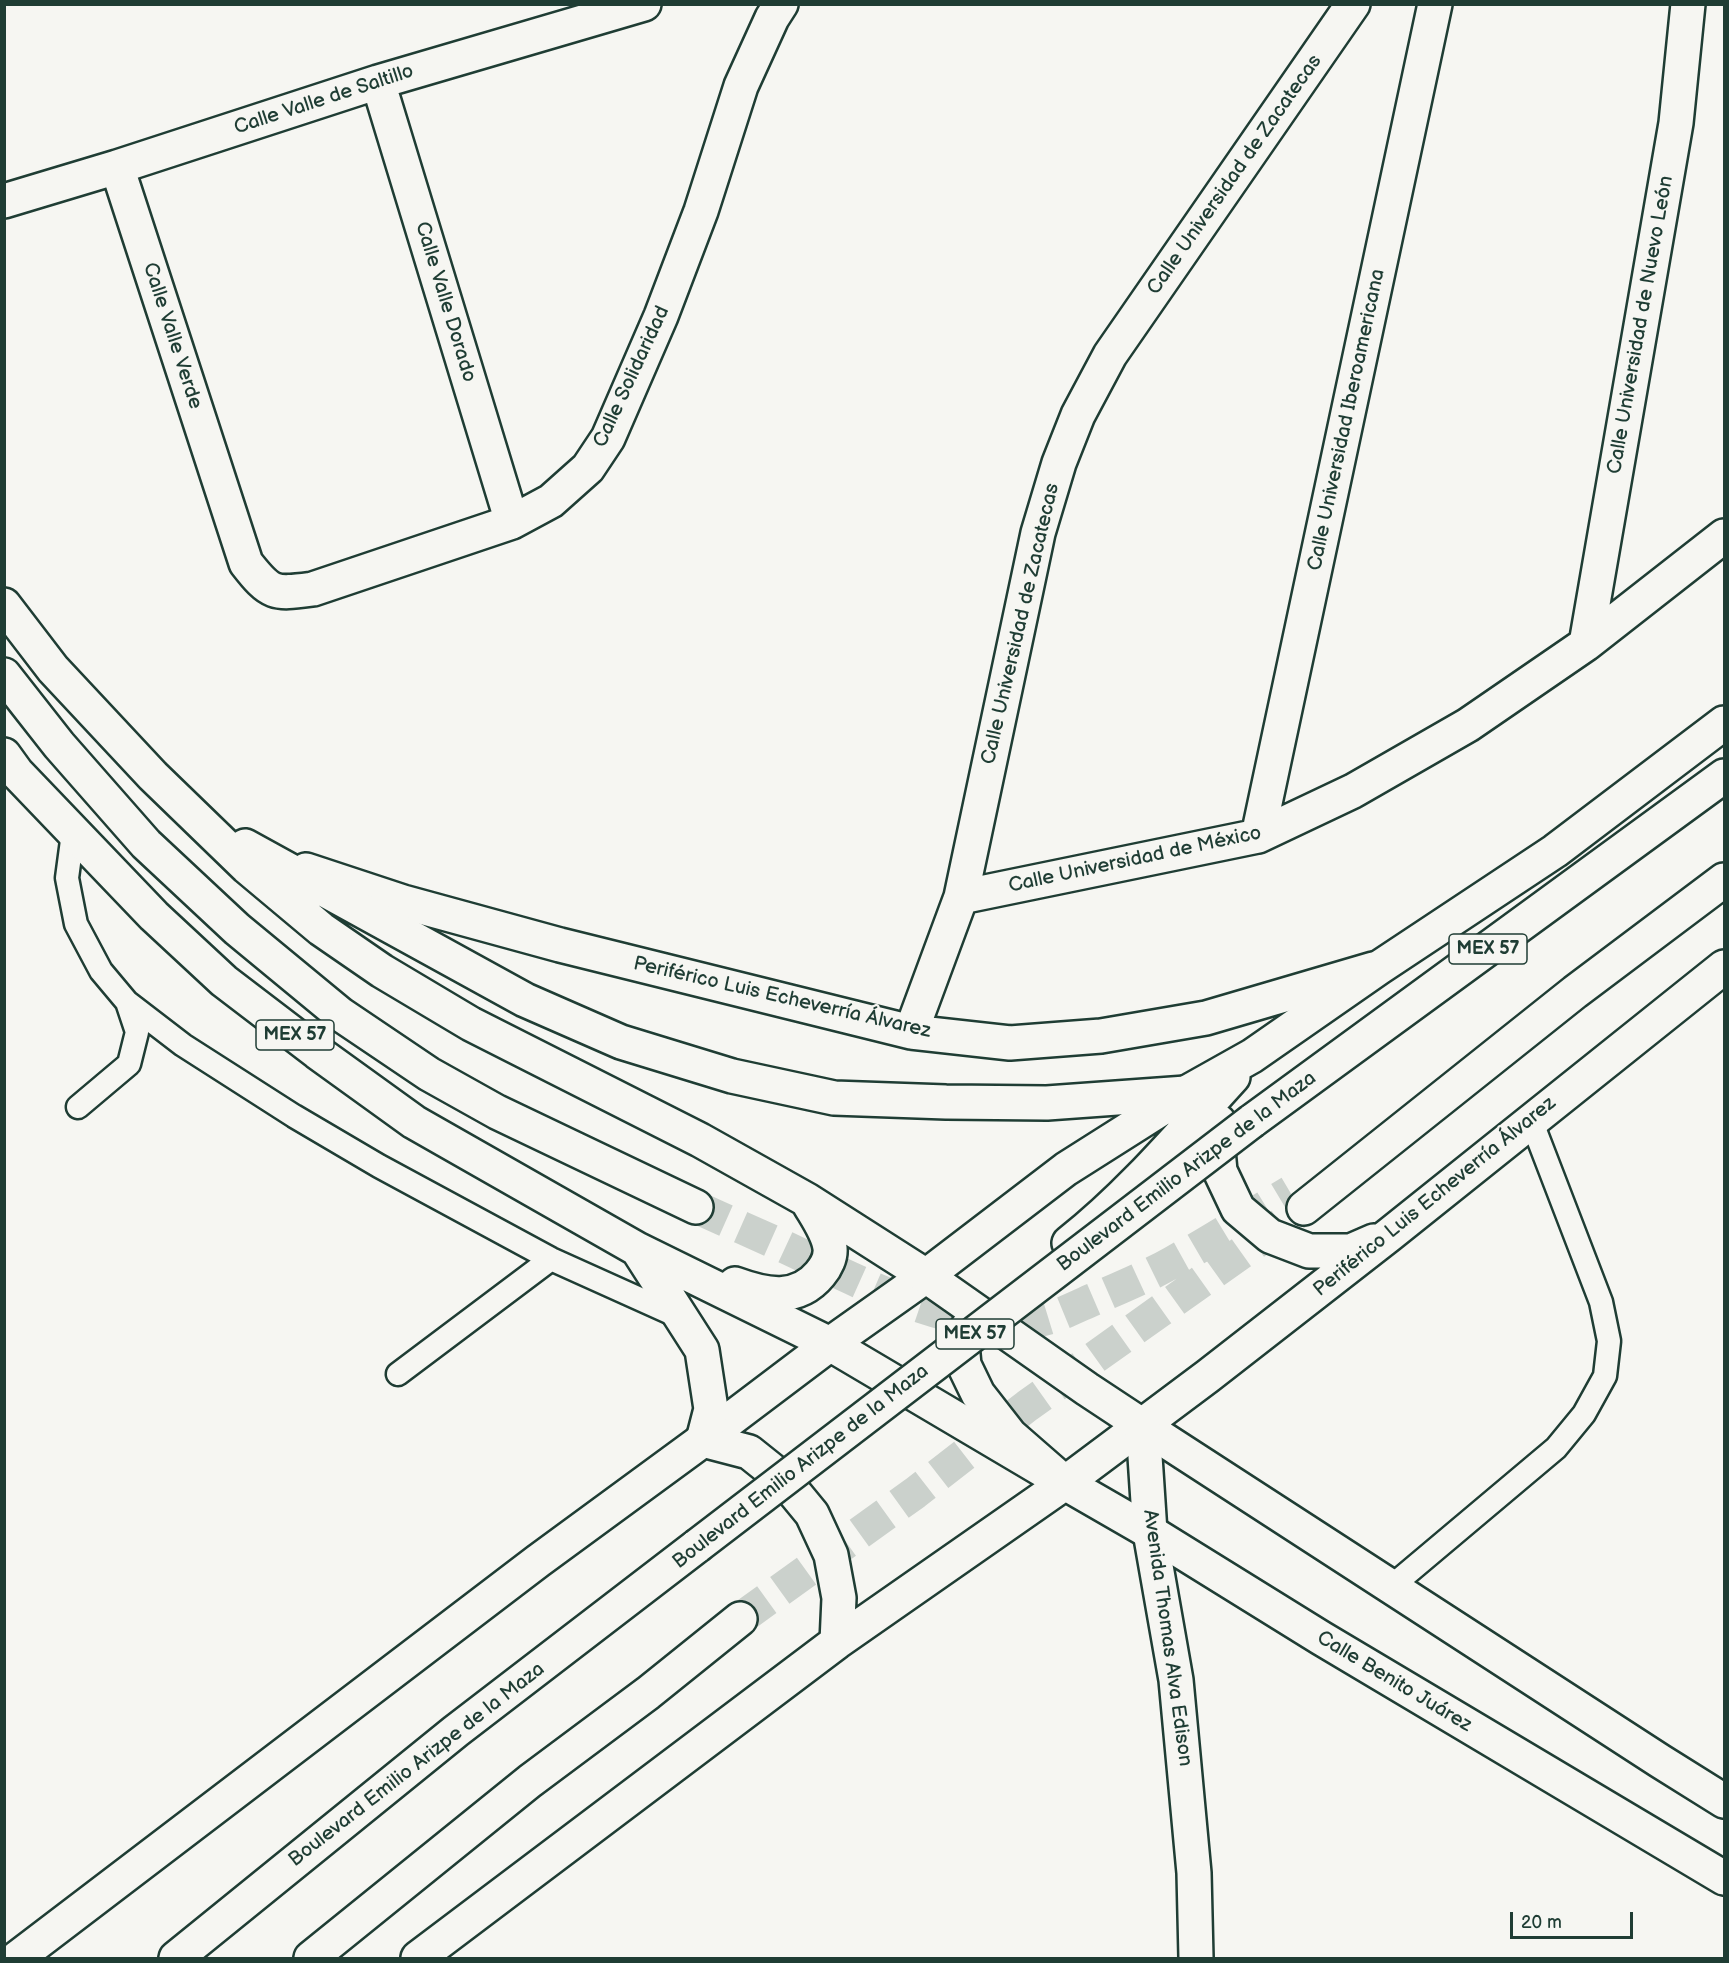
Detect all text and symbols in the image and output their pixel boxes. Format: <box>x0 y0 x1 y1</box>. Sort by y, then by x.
street label: Calle Universidad de Zacatecas <box>1143 50 1327 300</box>
street label: Calle Valle de Saltillo <box>231 60 417 140</box>
street label: Calle Universidad de Nuevo León <box>1603 174 1679 476</box>
street label: Calle Valle Dorado <box>409 219 481 385</box>
street label: Calle Valle Verde <box>137 260 207 412</box>
street label: Calle Universidad Iberoamericana <box>1303 267 1391 573</box>
street label: Calle Solidaridad <box>589 303 675 451</box>
street label: Calle Universidad de Zacatecas <box>977 481 1065 767</box>
street label: Calle Universidad de México <box>1006 821 1264 899</box>
road number: MEX 57 <box>1449 934 1527 964</box>
street label: Periférico Luis Echeverría Álvarez <box>631 952 933 1044</box>
road number: MEX 57 <box>256 1020 334 1050</box>
street label: Boulevard Emilio Arizpe de la Maza <box>1053 1067 1321 1277</box>
street label: Periférico Luis Echeverría Álvarez <box>1309 1092 1561 1302</box>
road number: MEX 57 <box>936 1319 1014 1349</box>
street label: Boulevard Emilio Arizpe de la Maza <box>668 1360 934 1574</box>
street label: Avenida Thomas Alva Edison <box>1137 1508 1197 1768</box>
street label: Calle Benito Juárez <box>1312 1626 1476 1738</box>
street label: Boulevard Emilio Arizpe de la Maza <box>284 1658 550 1872</box>
scale bar <box>1513 1900 1636 1938</box>
text: 20 m <box>1521 1912 1562 1933</box>

